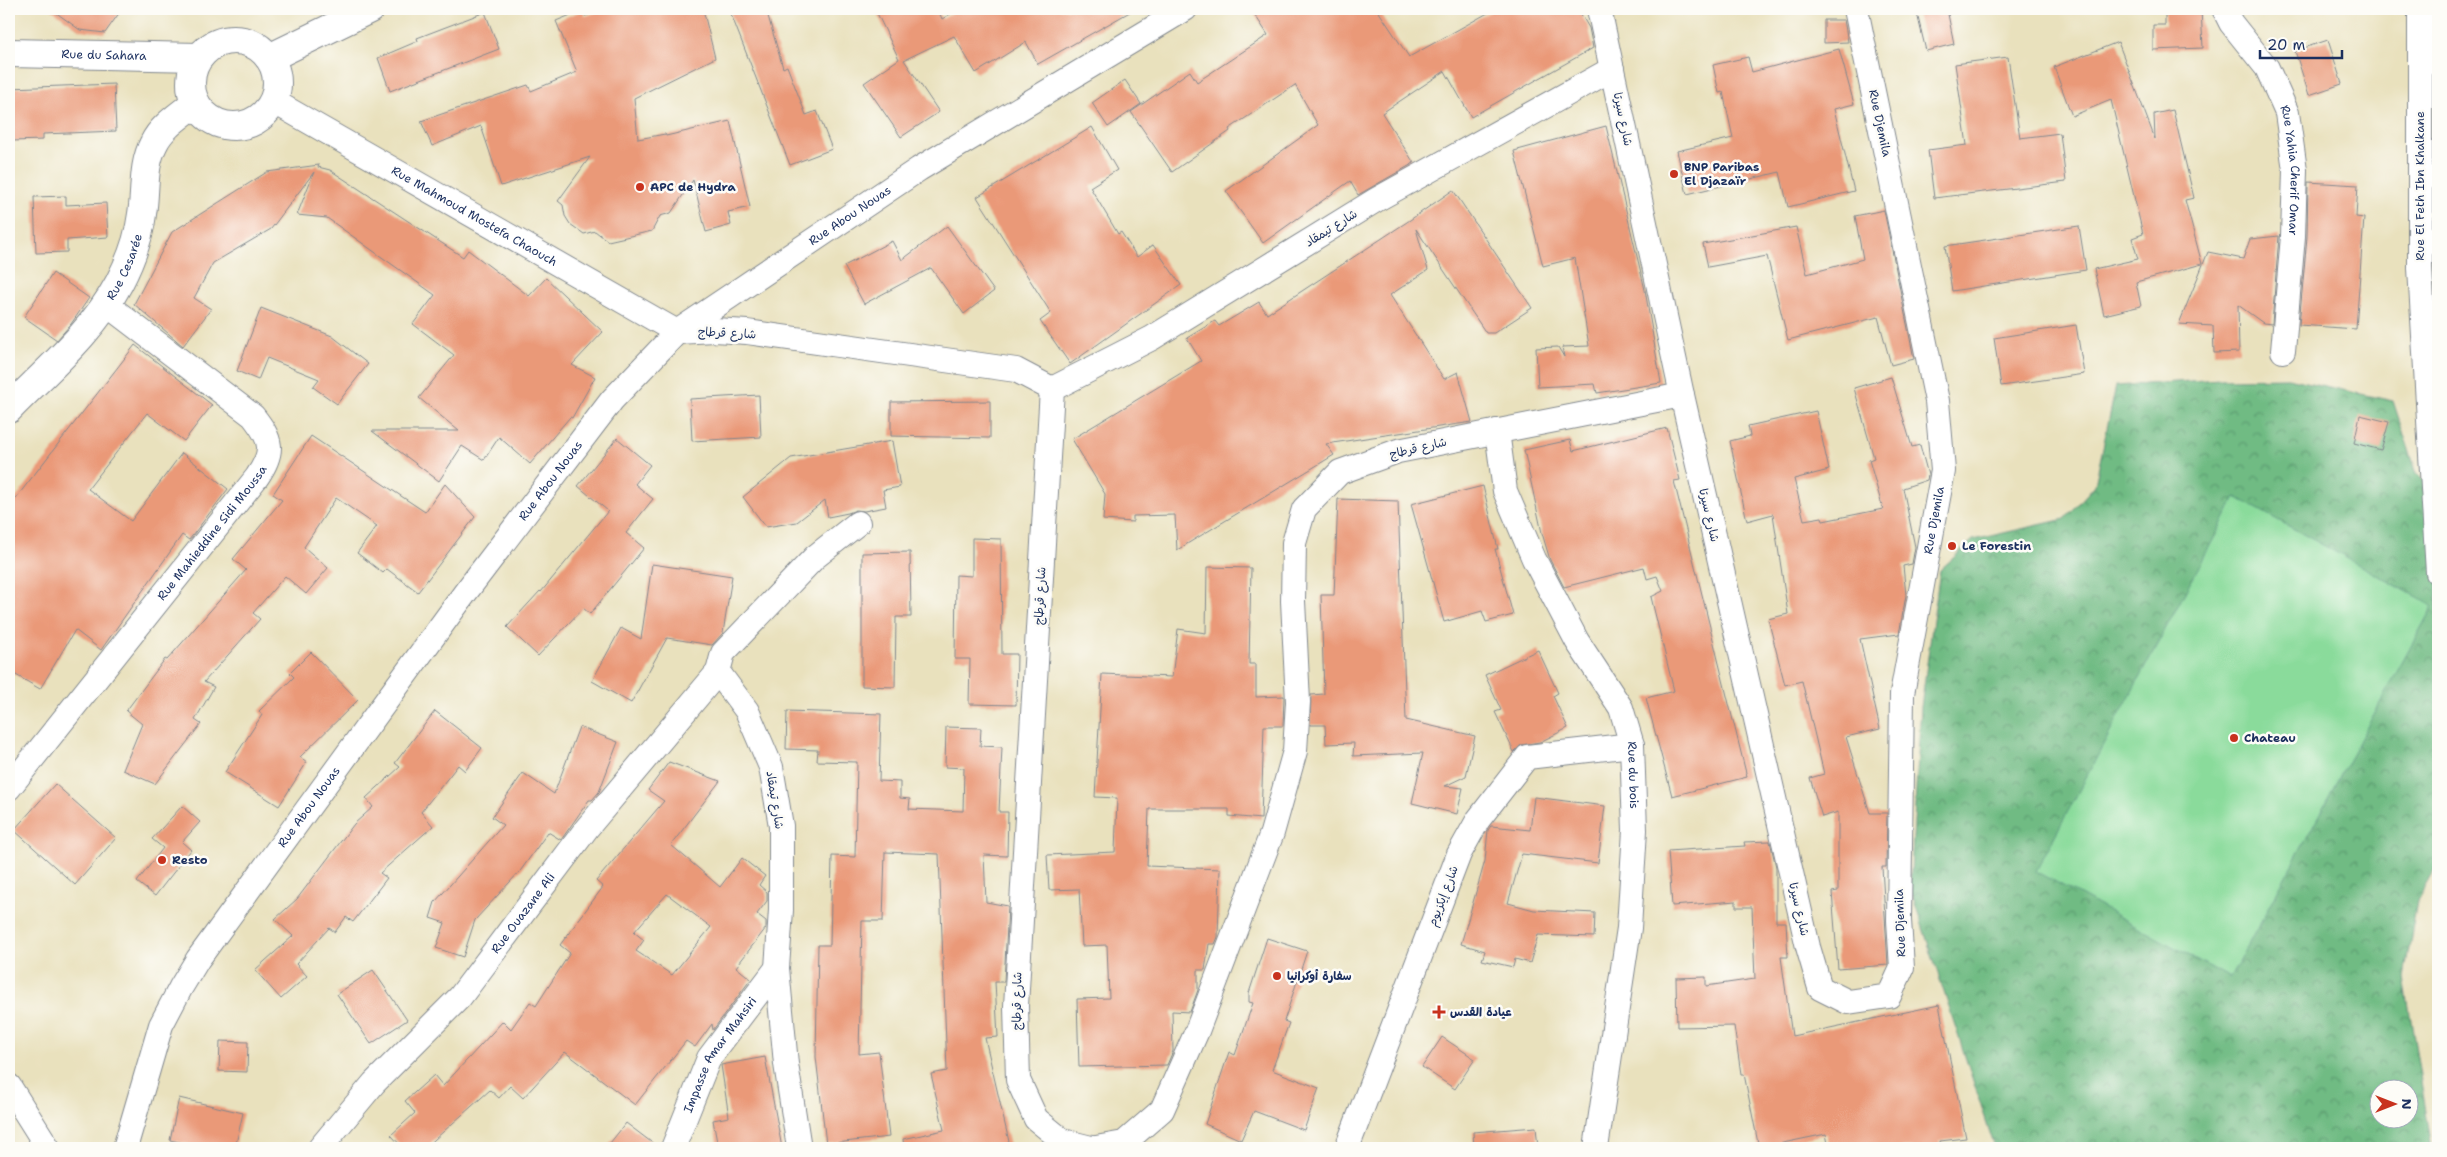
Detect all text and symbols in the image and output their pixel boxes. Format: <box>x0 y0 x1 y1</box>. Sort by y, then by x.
scale bar <box>2260 28 2342 60</box>
text: 20 m <box>2267 35 2306 55</box>
street label: Rue du Sahara <box>61 46 147 64</box>
street label: Rue Djemila <box>1865 88 1895 159</box>
street label: شارع سيرتا <box>1609 91 1636 148</box>
street label: Rue Yahia Cherif Omar <box>2276 102 2303 236</box>
street label: Rue El Feth Ibn Khalkane <box>2412 111 2428 261</box>
place label: BNP Paribas El Djazaïr <box>1684 159 1759 189</box>
street label: Rue Mahmoud Mostefa Chaouch <box>388 162 560 270</box>
marker: BNP Paribas El Djazaïr <box>1668 168 1680 180</box>
place label: APC de Hydra <box>650 179 736 195</box>
marker: APC de Hydra <box>634 181 646 193</box>
street label: Rue Abou Nouas <box>805 182 894 249</box>
street label: شارع تيمقاد <box>1302 206 1361 251</box>
street label: Rue Cesarée <box>103 232 146 303</box>
street label: شارع قرطاج <box>697 323 757 344</box>
street label: شارع قرطاج <box>1388 434 1448 463</box>
street label: Rue Abou Nouas <box>515 438 586 524</box>
street label: Rue Mahieddine Sidi Moussa <box>154 462 271 604</box>
street label: Rue Djemila <box>1920 485 1948 555</box>
street label: شارع سيرتا <box>1694 487 1723 544</box>
place label: Le Forestin <box>1962 538 2031 554</box>
marker: Le Forestin <box>1946 540 1958 552</box>
street label: شارع قرطاج <box>1030 566 1051 626</box>
place label: Chateau <box>2244 730 2296 746</box>
marker: Chateau <box>2228 732 2240 744</box>
street label: Rue du bois <box>1624 741 1642 809</box>
street label: Rue Abou Nouas <box>274 763 344 851</box>
street label: شارع تيمقاد <box>762 770 788 831</box>
place label: Resto <box>172 852 208 868</box>
marker: Resto <box>156 854 168 866</box>
street label: شارع إيكزيوم <box>1424 863 1463 929</box>
street label: Rue Ouazane Ali <box>488 870 558 957</box>
street label: شارع سيرتا <box>1784 881 1813 938</box>
street label: Rue Djemila <box>1891 888 1909 957</box>
place label: سفارة أوكرانيا <box>1287 968 1352 984</box>
marker: سفارة أوكرانيا <box>1271 970 1283 982</box>
street label: شارع قرطاج <box>1008 972 1027 1030</box>
street label: Impasse Amar Mahsiri <box>680 994 760 1115</box>
place label: عيادة القدس <box>1450 1004 1512 1020</box>
marker: عيادة القدس <box>1432 1005 1446 1019</box>
north arrow <box>2370 1080 2420 1130</box>
text: N <box>2398 1098 2416 1110</box>

